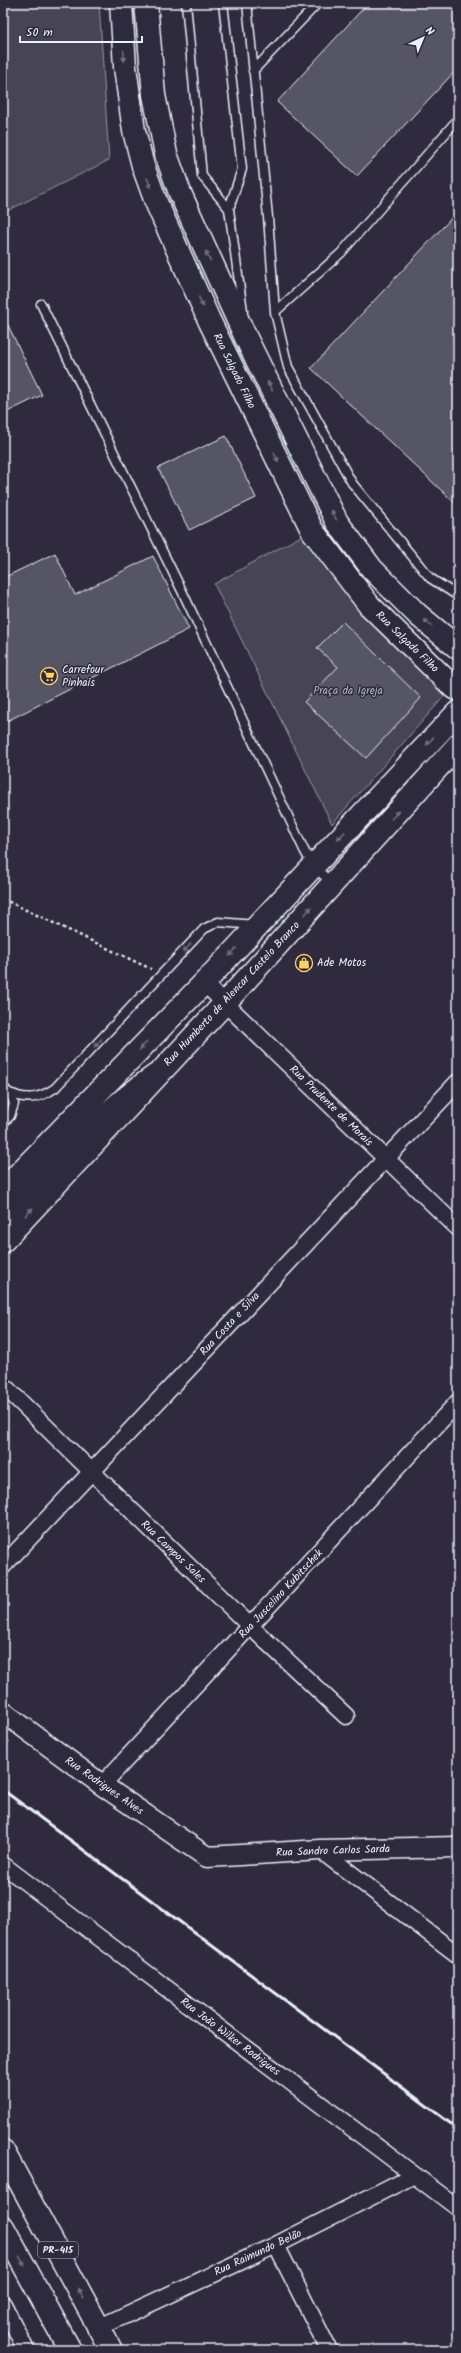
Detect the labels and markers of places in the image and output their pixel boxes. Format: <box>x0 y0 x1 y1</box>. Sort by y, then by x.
place label: Carrefour Pinhais <box>62 661 105 692</box>
supermarket icon: Carrefour Pinhais <box>39 666 59 686</box>
shop icon: Ade Motos <box>294 953 314 973</box>
place label: Ade Motos <box>317 954 366 972</box>

